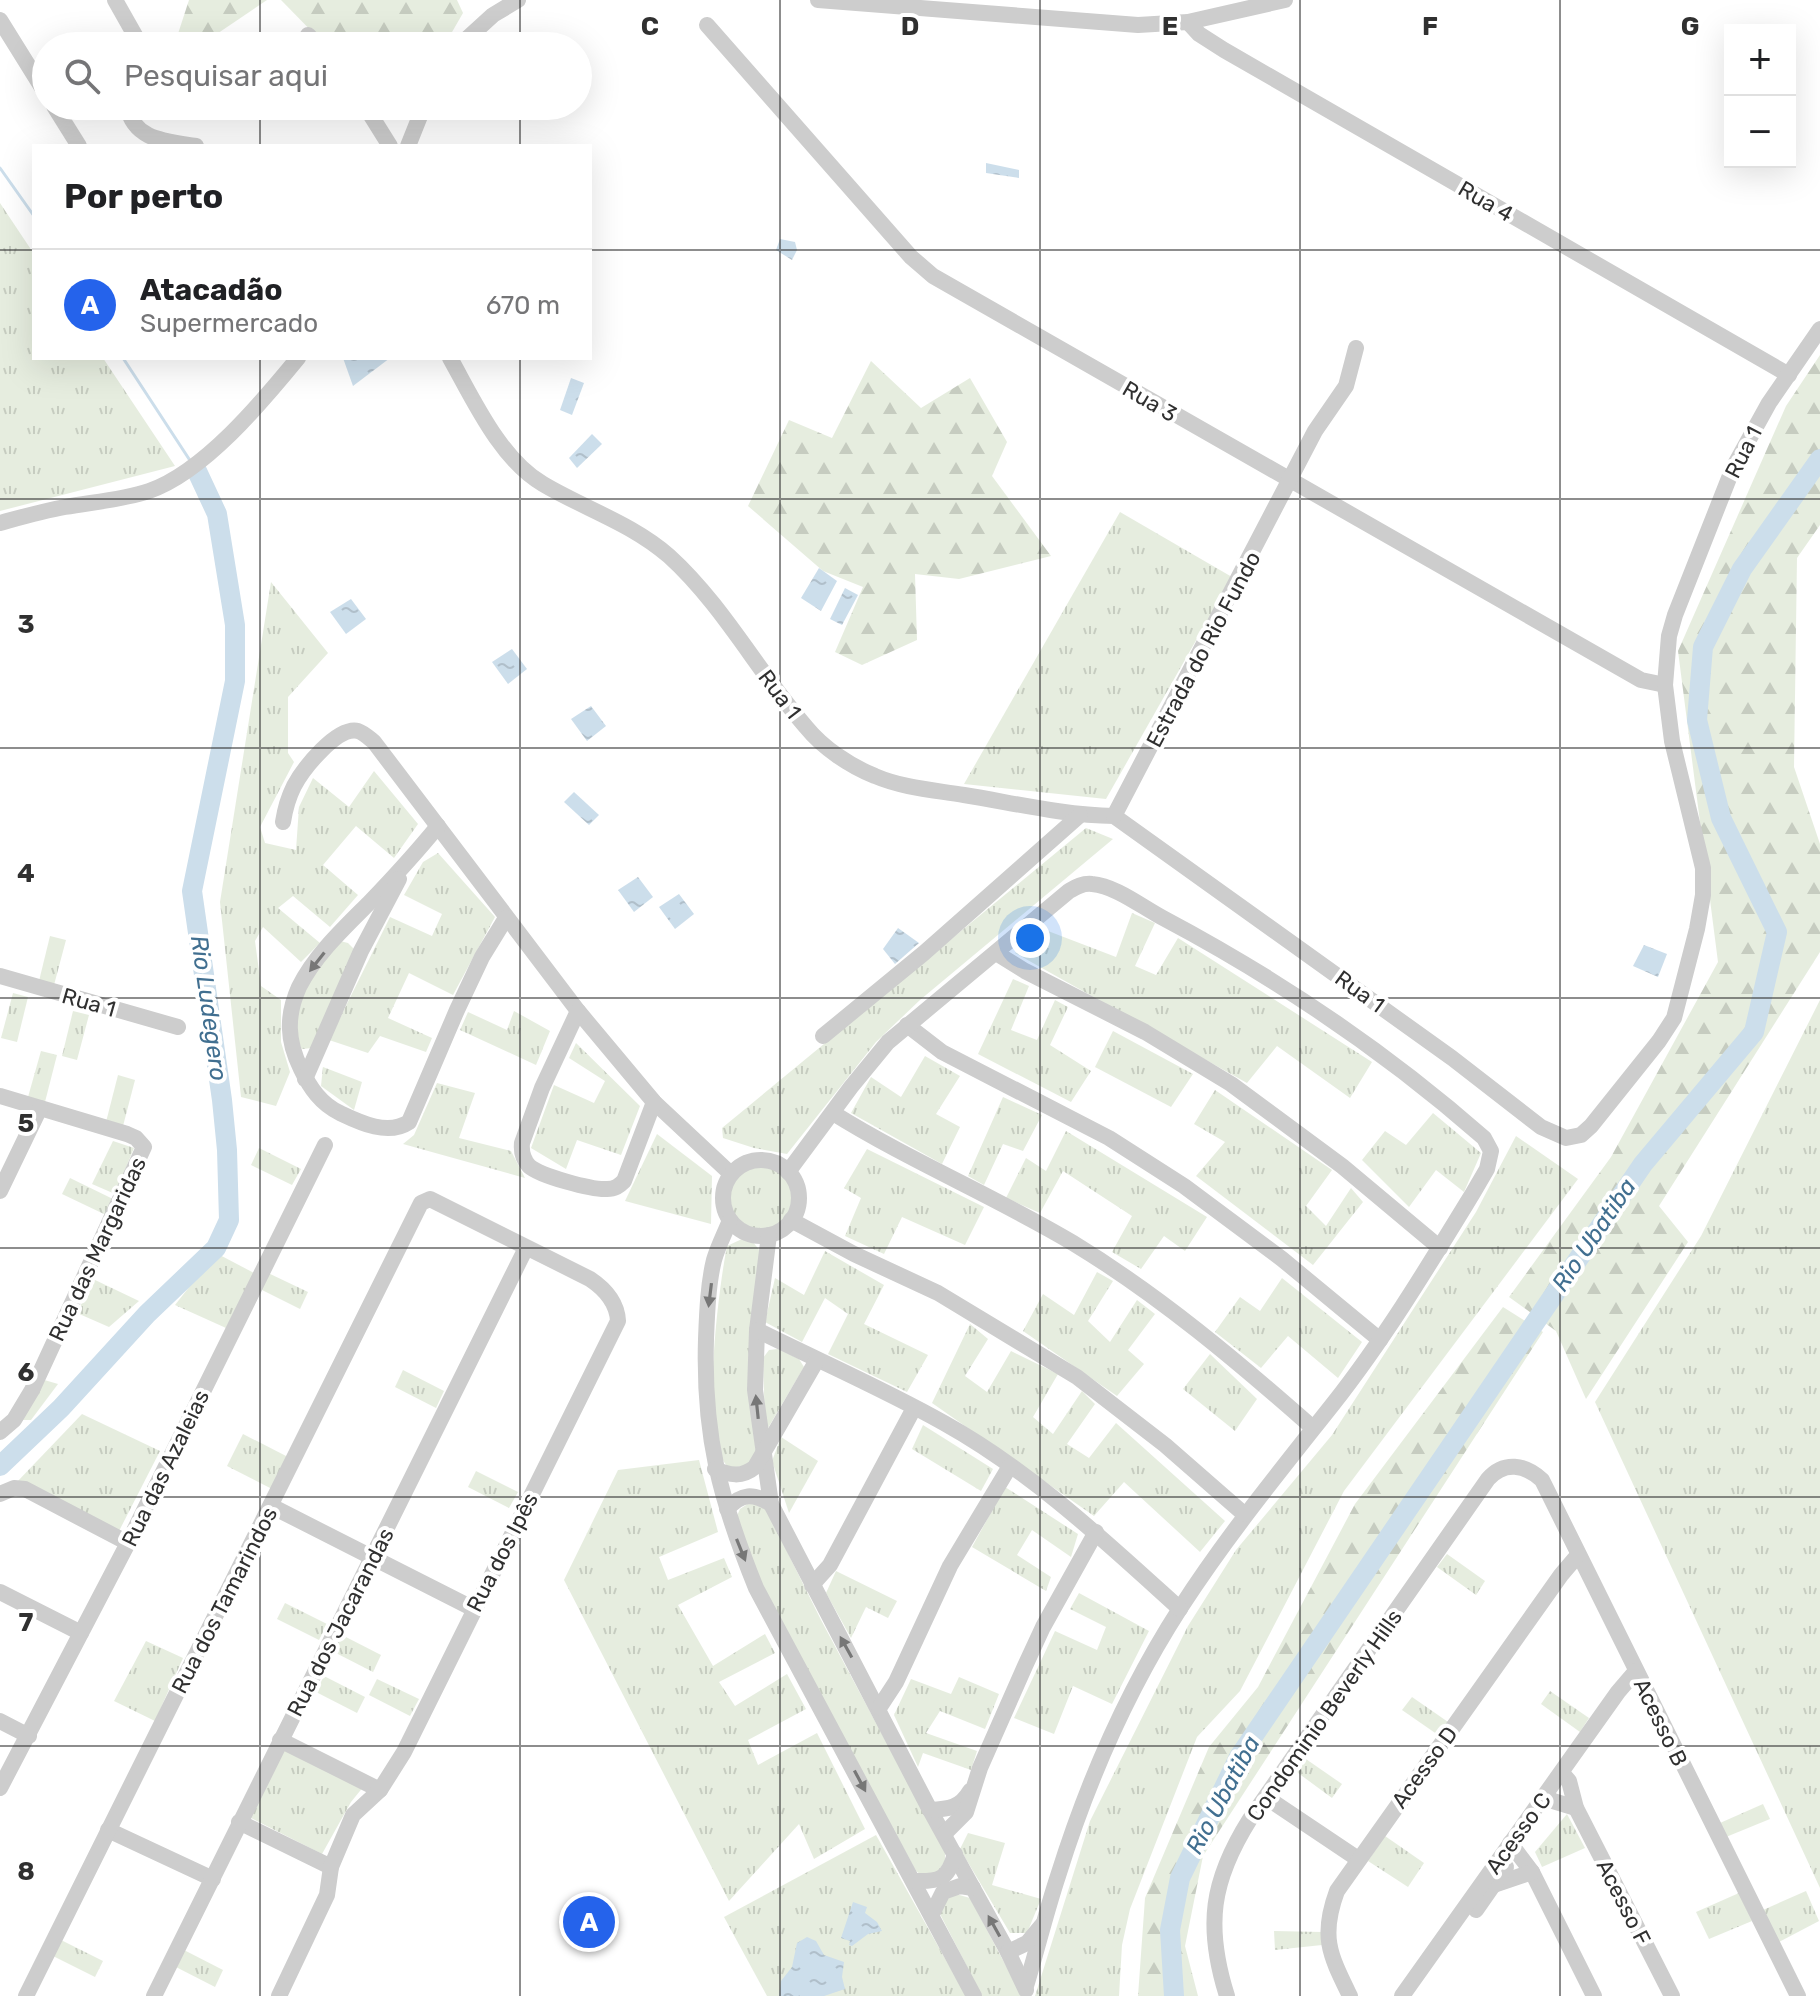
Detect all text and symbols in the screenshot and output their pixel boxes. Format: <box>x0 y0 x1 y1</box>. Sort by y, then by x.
text: C <box>641 11 659 42</box>
text: D <box>901 11 919 42</box>
text: E <box>1162 11 1178 42</box>
text: F <box>1422 11 1438 42</box>
text: G <box>1681 11 1699 42</box>
map controls <box>1724 24 1796 168</box>
button: + <box>1724 24 1796 96</box>
search box <box>32 32 592 120</box>
icon: search <box>60 54 104 98</box>
text: Pesquisar aqui <box>124 58 328 94</box>
button: − <box>1724 96 1796 168</box>
street label: Rua 4 <box>1454 175 1518 228</box>
text: Por perto <box>64 176 223 217</box>
text: Atacadão <box>140 272 283 308</box>
text: A <box>81 290 99 321</box>
text: 670 m <box>486 290 560 321</box>
text: Supermercado <box>140 308 318 339</box>
street label: Rua 3 <box>1118 375 1182 428</box>
street label: Rua 1 <box>1719 422 1768 483</box>
street label: Estrada do Rio Fundo <box>1140 547 1267 752</box>
text: 3 <box>17 609 35 640</box>
street label: Rua 1 <box>752 664 807 724</box>
text: 4 <box>17 858 35 889</box>
your location <box>1010 918 1050 958</box>
water label: Rio Ludegero <box>185 933 233 1083</box>
one-way arrow <box>309 952 325 972</box>
street label: Rua 1 <box>1330 964 1390 1018</box>
street label: Rua 1 <box>59 982 119 1023</box>
text: 5 <box>18 1108 34 1139</box>
street label: Rua das Margaridas <box>43 1153 152 1346</box>
water label: Rio Ubatiba <box>1546 1173 1642 1297</box>
one-way arrow <box>703 1283 716 1308</box>
text: 6 <box>18 1357 35 1388</box>
street label: Rua das Azaleias <box>116 1386 215 1551</box>
one-way arrow <box>750 1394 763 1419</box>
street label: Rua dos Ipês <box>461 1488 544 1616</box>
street label: Rua dos Tamarindos <box>166 1503 283 1698</box>
street label: Rua dos Jacarandas <box>281 1523 400 1721</box>
one-way arrow <box>735 1538 748 1562</box>
street label: Condominio Beverly Hills <box>1241 1604 1408 1826</box>
text: 7 <box>19 1607 34 1638</box>
one-way arrow <box>839 1636 853 1658</box>
street label: Acesso B <box>1628 1674 1693 1770</box>
street label: Acesso D <box>1386 1721 1463 1814</box>
water label: Rio Ubatiba <box>1180 1731 1266 1859</box>
one-way arrow <box>852 1770 866 1792</box>
street label: Acesso C <box>1480 1787 1557 1879</box>
street label: Acesso F <box>1591 1855 1657 1950</box>
text: 8 <box>17 1856 35 1887</box>
pin: A <box>563 1892 615 1952</box>
one-way arrow <box>987 1915 1001 1937</box>

